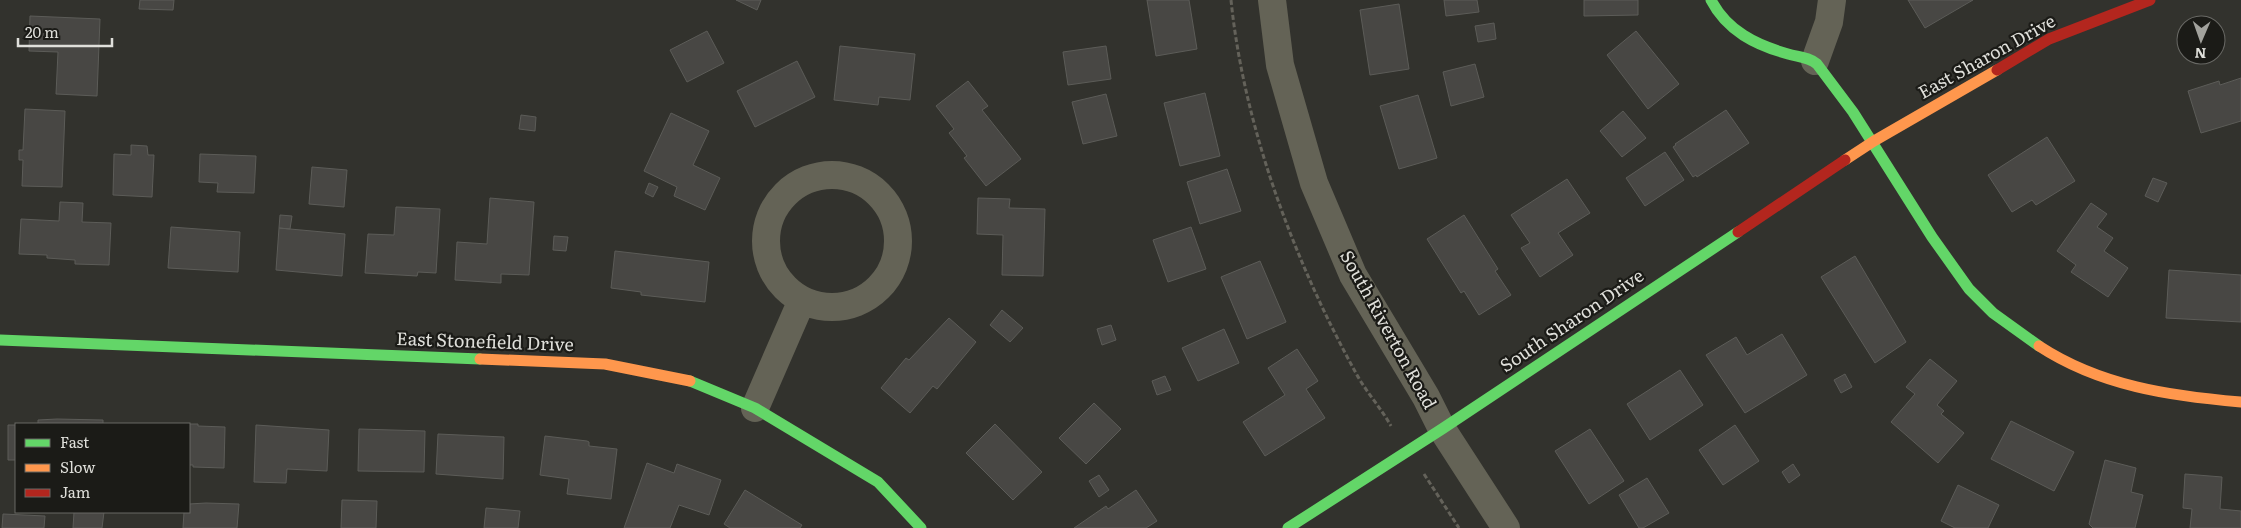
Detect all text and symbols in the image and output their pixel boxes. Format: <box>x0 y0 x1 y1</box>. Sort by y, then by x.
street label: East Sharon Drive <box>1913 7 2060 105</box>
scale bar <box>18 15 111 47</box>
north arrow <box>2176 15 2226 65</box>
text: 20 m <box>25 20 59 43</box>
text: N <box>2194 44 2207 64</box>
street label: South Riverton Road <box>1334 245 1444 414</box>
street label: South Sharon Drive <box>1494 261 1649 378</box>
street label: East Stonefield Drive <box>396 324 574 357</box>
legend <box>15 423 190 513</box>
text: Fast <box>60 430 89 453</box>
text: Slow <box>60 455 95 478</box>
text: Jam <box>60 480 91 503</box>

